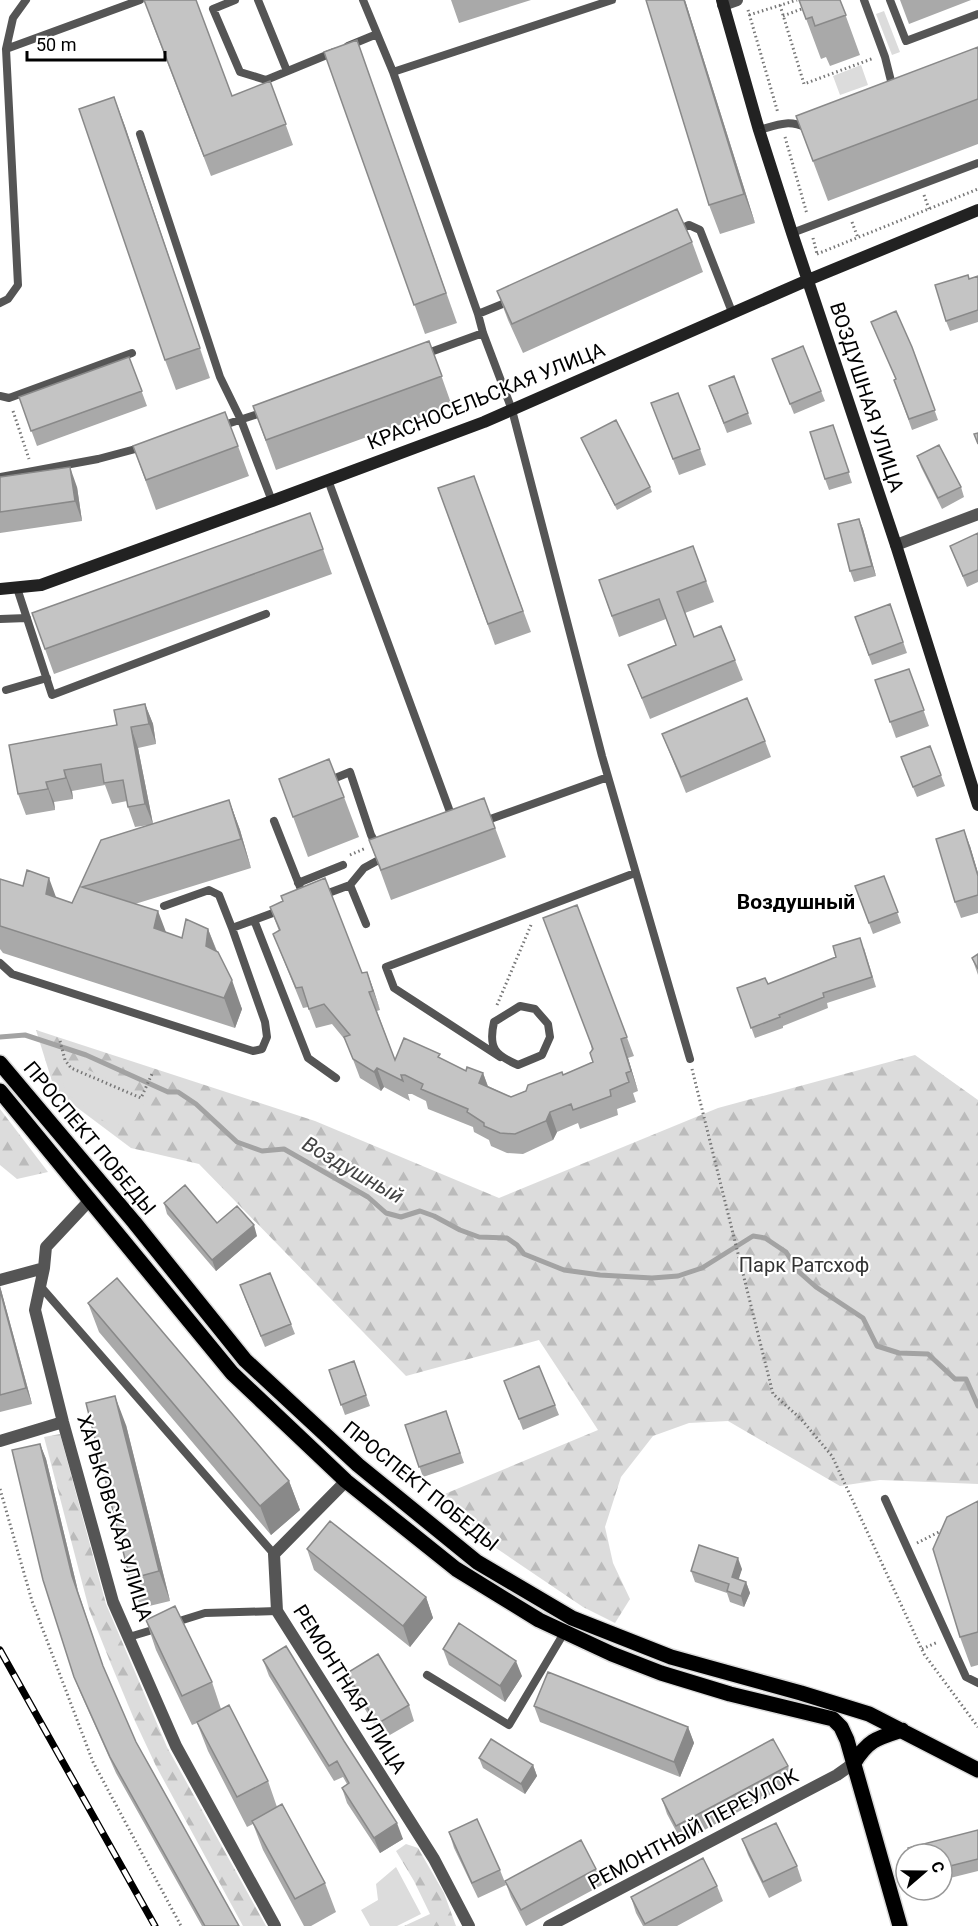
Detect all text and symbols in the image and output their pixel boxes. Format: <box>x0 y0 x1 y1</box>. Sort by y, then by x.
scale bar <box>27 24 165 62</box>
text: 50 m <box>36 34 76 55</box>
street label: ВОЗДУШНАЯ УЛИЦА <box>825 299 909 495</box>
street label: КРАСНОСЕЛЬСКАЯ УЛИЦА <box>364 337 608 455</box>
district label: Воздушный <box>737 890 855 914</box>
street label: ПРОСПЕКТ ПОБЕДЫ <box>19 1056 161 1220</box>
water label: Воздушный <box>298 1131 408 1209</box>
park label: Парк Ратсхоф <box>739 1253 869 1277</box>
street label: ХАРЬКОВСКАЯ УЛИЦА <box>72 1412 158 1624</box>
street label: ПРОСПЕКТ ПОБЕДЫ <box>338 1416 504 1556</box>
street label: РЕМОНТНАЯ УЛИЦА <box>288 1600 412 1778</box>
street label: РЕМОНТНЫЙ ПЕРЕУЛОК <box>584 1763 802 1895</box>
north arrow <box>894 1842 954 1902</box>
text: С <box>927 1859 948 1875</box>

